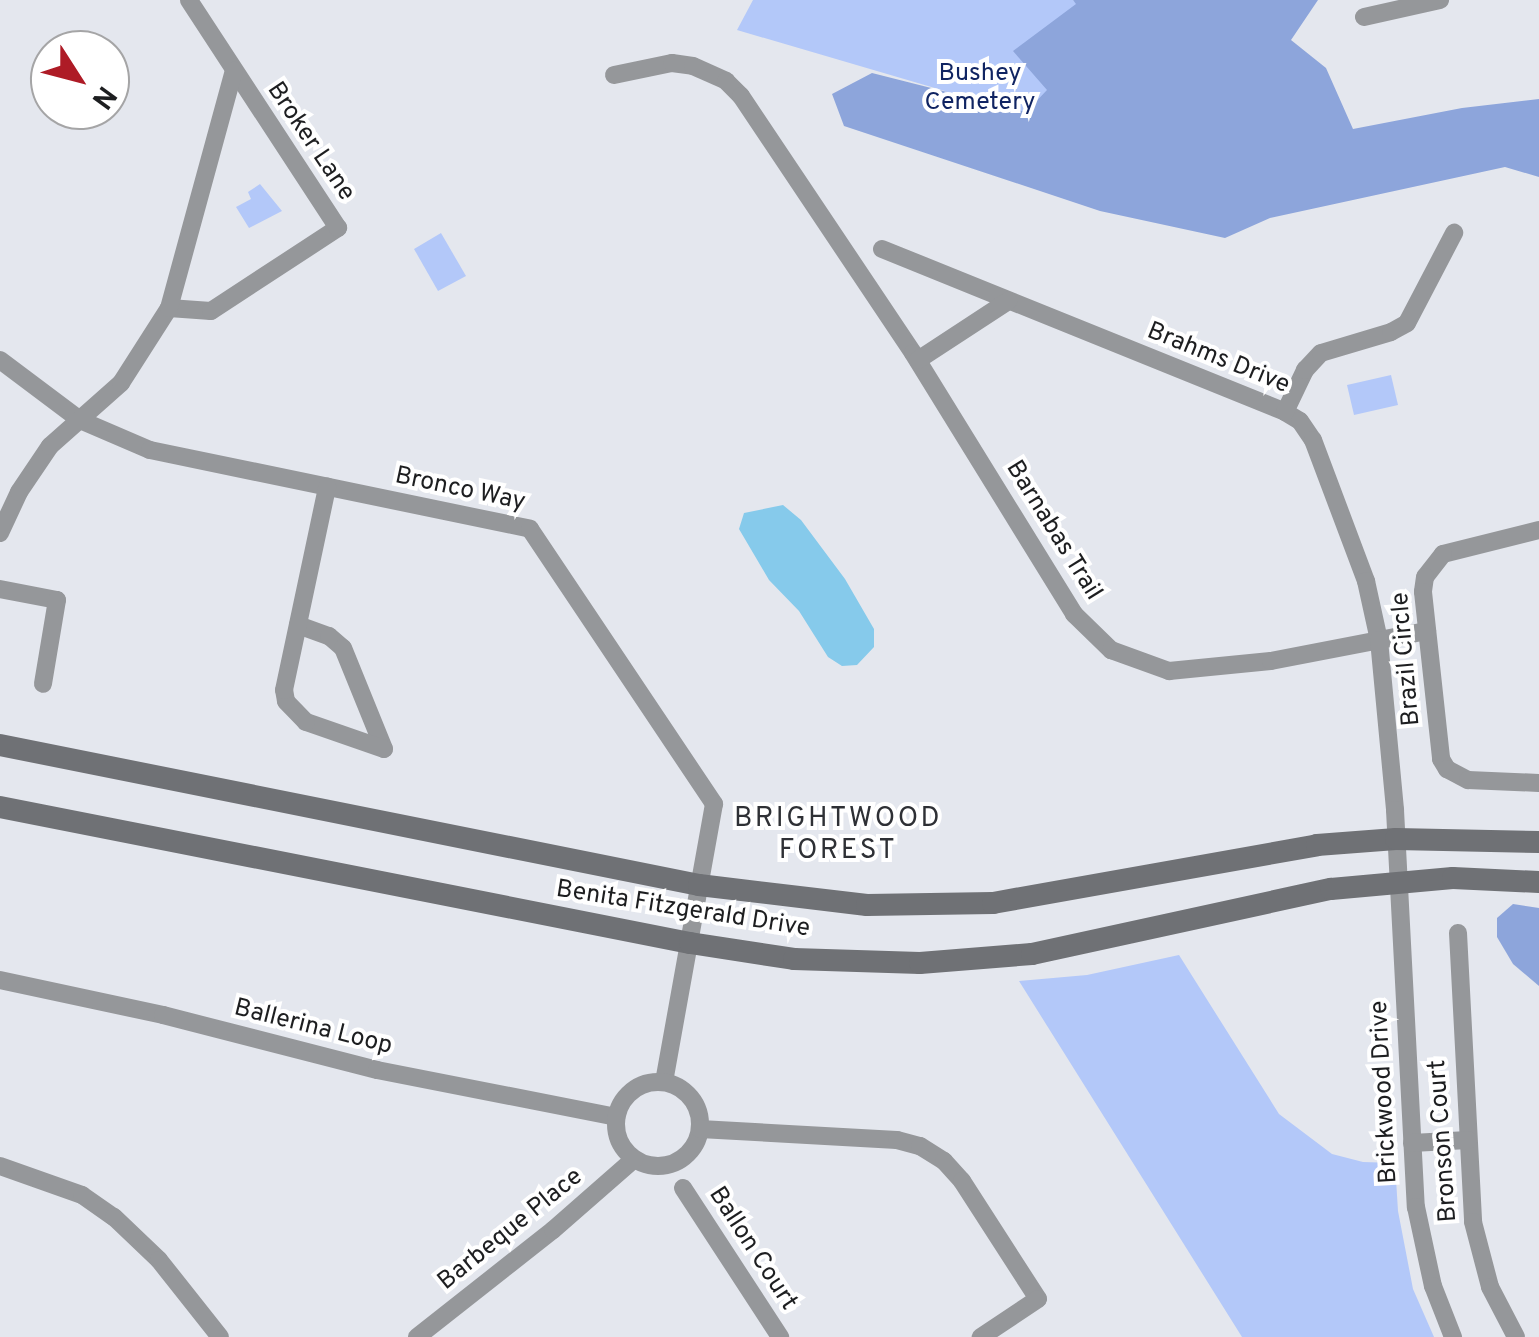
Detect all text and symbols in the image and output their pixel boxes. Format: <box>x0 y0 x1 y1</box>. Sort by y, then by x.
north arrow <box>30 30 130 130</box>
park label: Bushey Cemetery <box>925 60 1035 119</box>
street label: Broker Lane <box>259 77 361 207</box>
text: N <box>82 78 123 115</box>
street label: Brahms Drive <box>1142 317 1294 401</box>
street label: Barnabas Trail <box>998 455 1108 607</box>
street label: Bronco Way <box>392 461 528 519</box>
street label: Brazil Circle <box>1386 591 1428 727</box>
district label: BRIGHTWOOD FOREST <box>734 802 942 868</box>
street label: Benita Fitzgerald Drive <box>554 875 812 945</box>
street label: Ballerina Loop <box>231 994 395 1062</box>
street label: Brickwood Drive <box>1365 1000 1405 1184</box>
street label: Bronson Court <box>1423 1059 1465 1223</box>
street label: Barbeque Place <box>433 1163 589 1297</box>
street label: Ballon Court <box>701 1182 803 1316</box>

